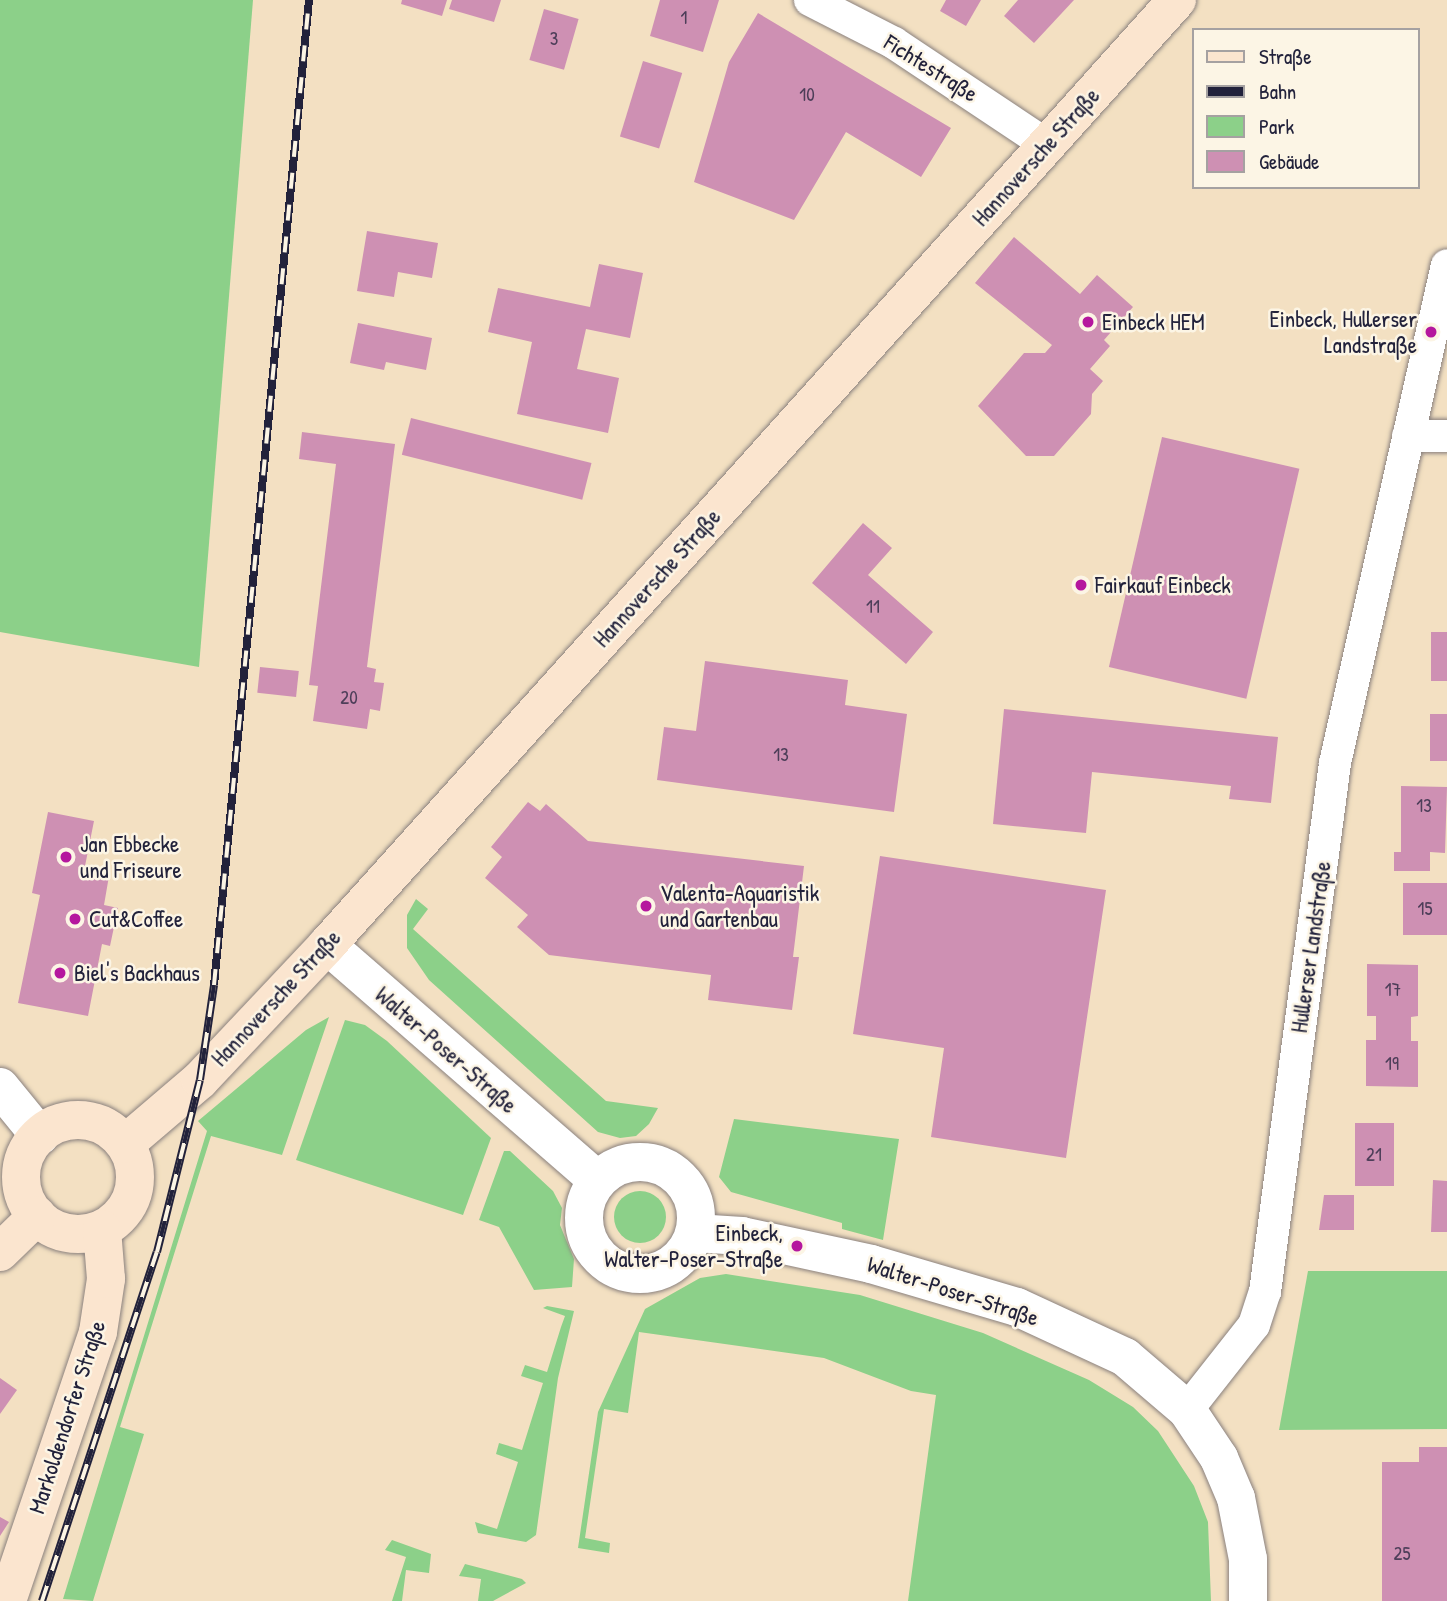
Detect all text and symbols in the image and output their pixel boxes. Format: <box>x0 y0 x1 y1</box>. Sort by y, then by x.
house number: 1 <box>681 7 687 29</box>
house number: 3 <box>550 28 558 50</box>
street label: Fichtestraße <box>879 28 983 108</box>
legend <box>1192 28 1419 189</box>
text: Straße <box>1259 42 1312 71</box>
text: Bahn <box>1259 77 1296 106</box>
street label: Hannoversche Straße <box>967 82 1105 232</box>
house number: 10 <box>799 84 815 106</box>
text: Park <box>1259 112 1294 141</box>
text: Gebäude <box>1259 147 1319 176</box>
place label: Einbeck, Hullerser Landstraße <box>1270 305 1417 359</box>
place label: Einbeck HEM <box>1102 308 1205 336</box>
marker: Einbeck HEM <box>1080 314 1096 330</box>
marker: Einbeck, Hullerser Landstraße <box>1423 324 1439 340</box>
street label: Hannoversche Straße <box>588 503 726 653</box>
place label: Fairkauf Einbeck <box>1095 571 1231 599</box>
marker: Fairkauf Einbeck <box>1073 577 1089 593</box>
house number: 11 <box>866 596 880 618</box>
house number: 20 <box>340 687 358 709</box>
house number: 13 <box>773 744 789 766</box>
house number: 13 <box>1416 795 1432 817</box>
place label: Jan Ebbecke und Friseure <box>80 830 182 884</box>
marker: Jan Ebbecke und Friseure <box>58 849 74 865</box>
street label: Hullerser Landstraße <box>1285 859 1337 1035</box>
place label: Valenta-Aquaristik und Gartenbau <box>660 879 819 933</box>
marker: Valenta-Aquaristik und Gartenbau <box>638 898 654 914</box>
house number: 15 <box>1418 898 1432 920</box>
place label: Cut&Coffee <box>89 905 183 933</box>
marker: Cut&Coffee <box>67 911 83 927</box>
street label: Hannoversche Straße <box>206 924 346 1072</box>
place label: Biel's Backhaus <box>74 959 200 987</box>
marker: Biel's Backhaus <box>52 965 68 981</box>
house number: 17 <box>1385 979 1401 1001</box>
street label: Walter-Poser-Straße <box>370 981 522 1119</box>
house number: 19 <box>1385 1053 1399 1075</box>
house number: 21 <box>1366 1144 1382 1166</box>
place label: Einbeck, Walter-Poser-Straße <box>604 1219 783 1273</box>
marker: Einbeck, Walter-Poser-Straße <box>789 1238 805 1254</box>
street label: Walter-Poser-Straße <box>864 1250 1042 1332</box>
street label: Markoldendorfer Straße <box>23 1317 111 1517</box>
house number: 25 <box>1394 1543 1410 1565</box>

